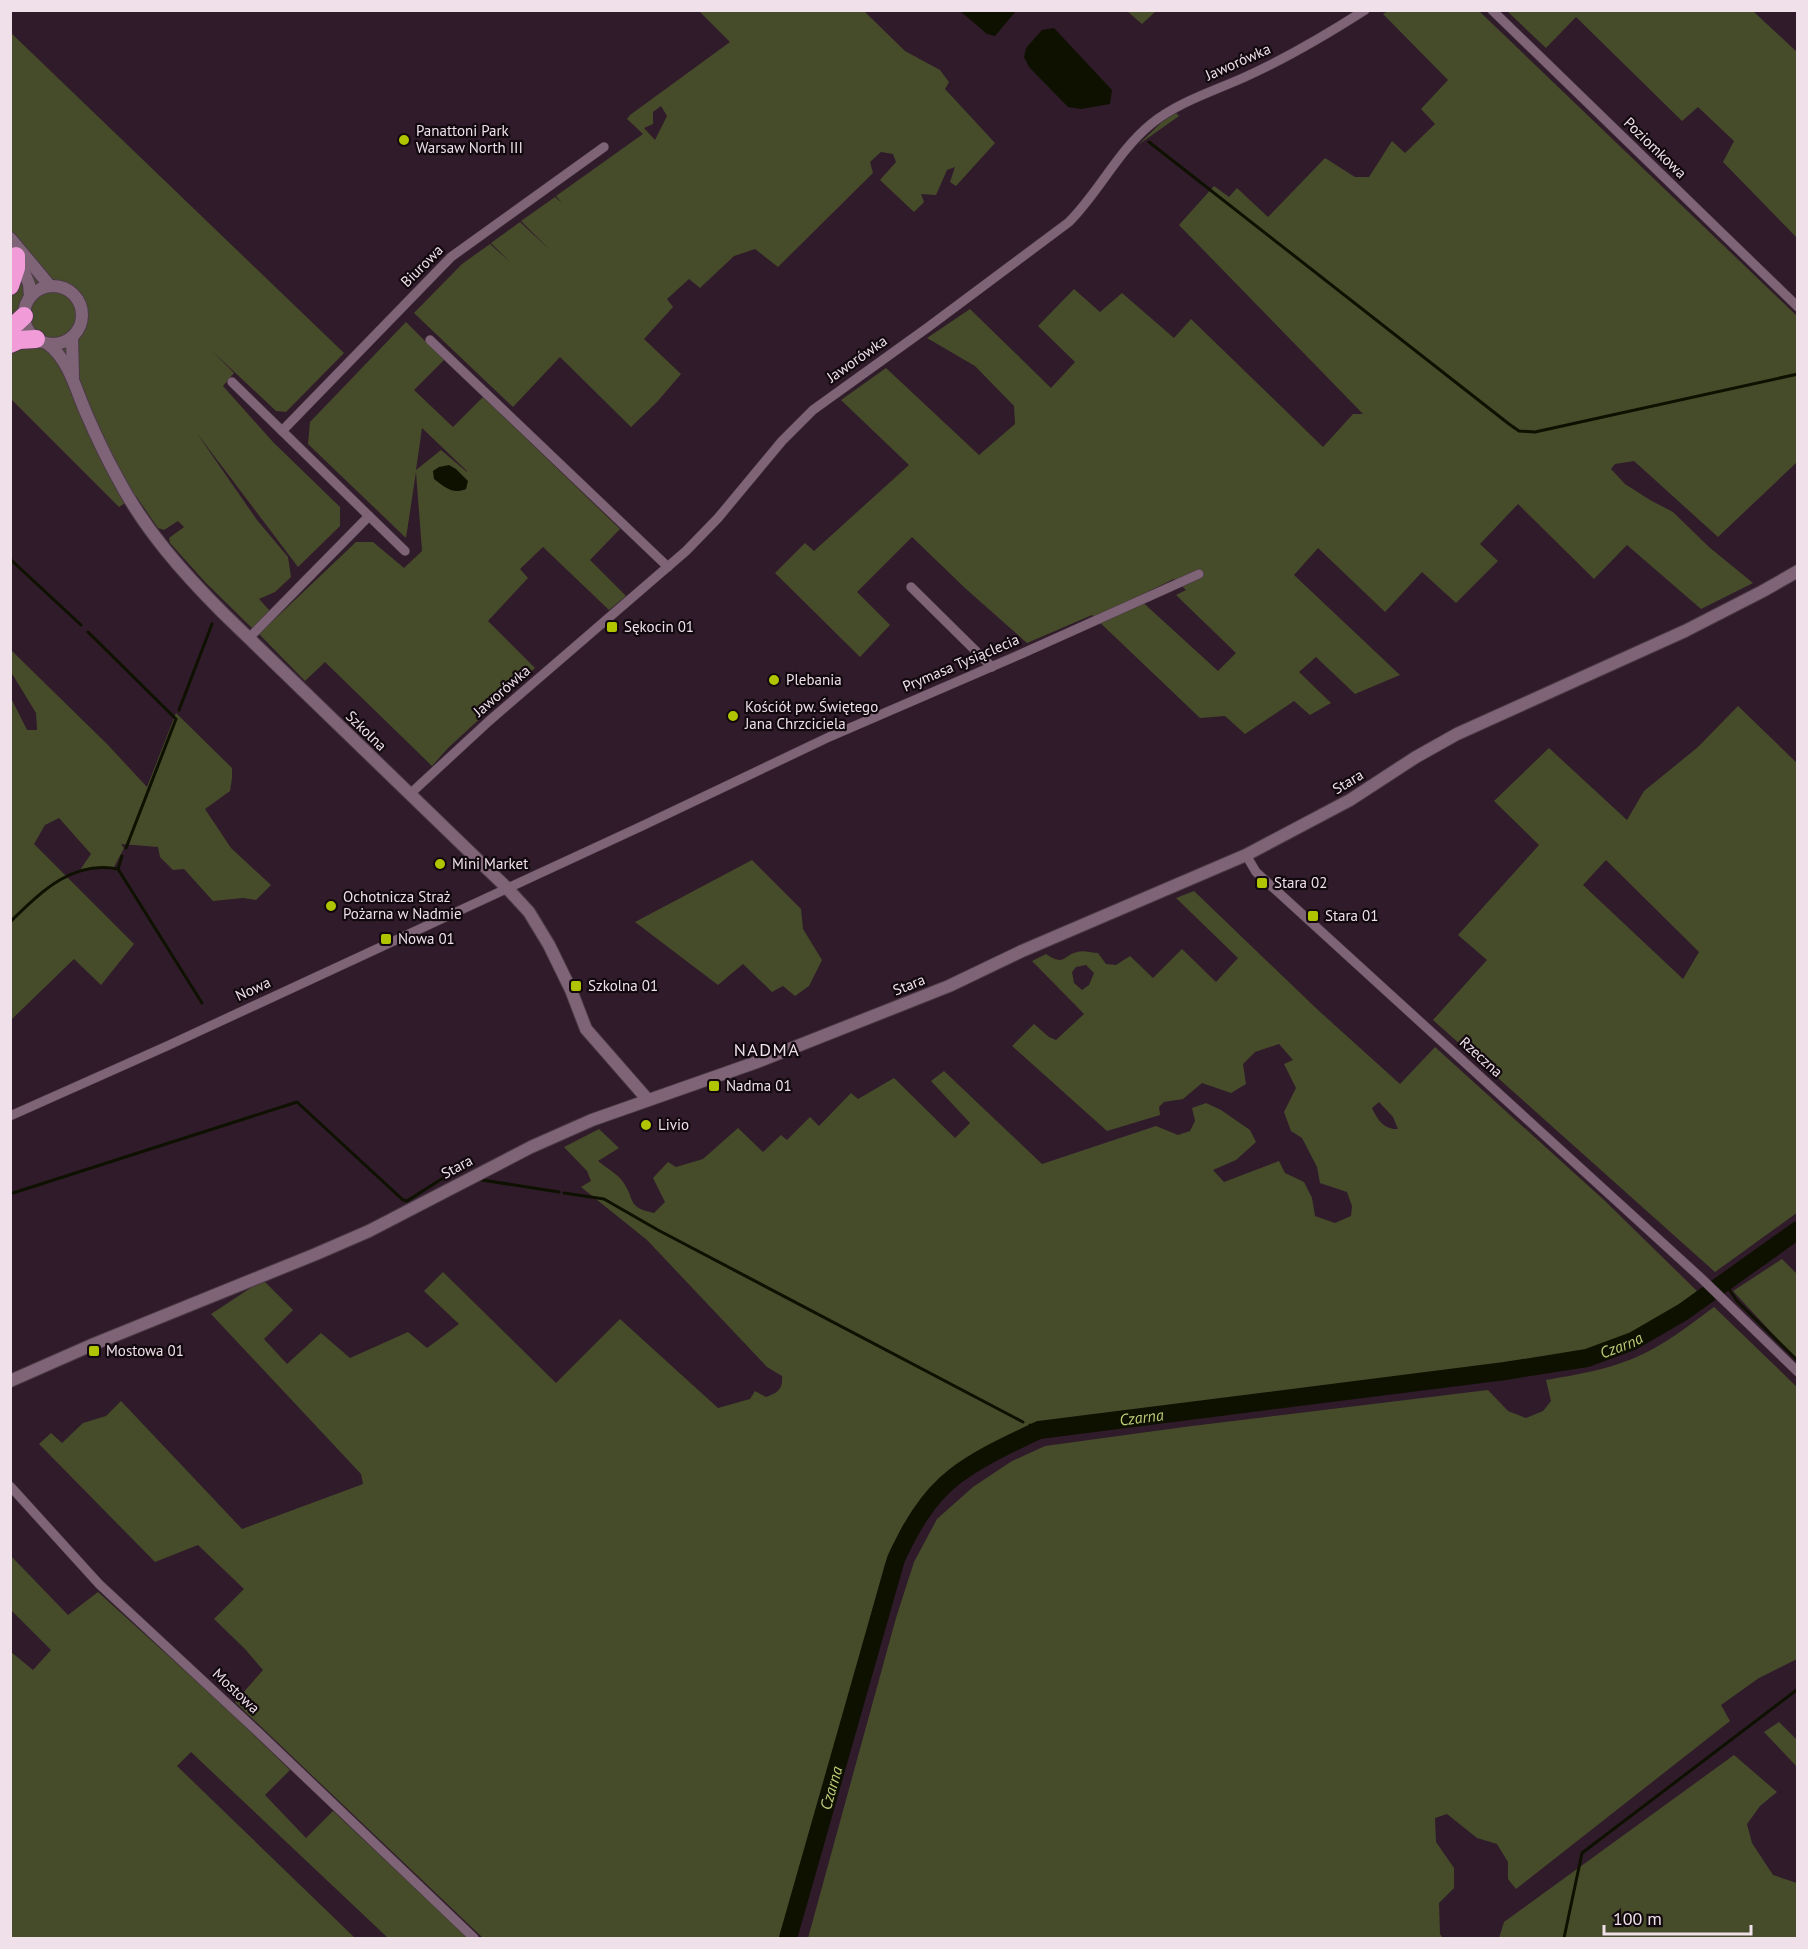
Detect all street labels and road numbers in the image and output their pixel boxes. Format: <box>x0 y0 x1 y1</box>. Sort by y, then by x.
street label: Jaworówka <box>1201 39 1273 85</box>
street label: Poziomkowa <box>1620 113 1691 182</box>
street label: Biurowa <box>396 240 447 291</box>
street label: Jaworówka <box>822 331 891 387</box>
street label: Prymasa Tysiąclecia <box>900 629 1022 696</box>
street label: Jaworówka <box>469 661 534 721</box>
street label: Szkolna <box>342 707 391 755</box>
street label: Stara <box>1329 765 1367 798</box>
street label: Stara <box>890 970 928 1000</box>
street label: Nowa <box>232 972 273 1005</box>
street label: Rzeczna <box>1456 1032 1507 1081</box>
street label: Stara <box>438 1150 476 1183</box>
street label: Mostowa <box>209 1664 264 1717</box>

